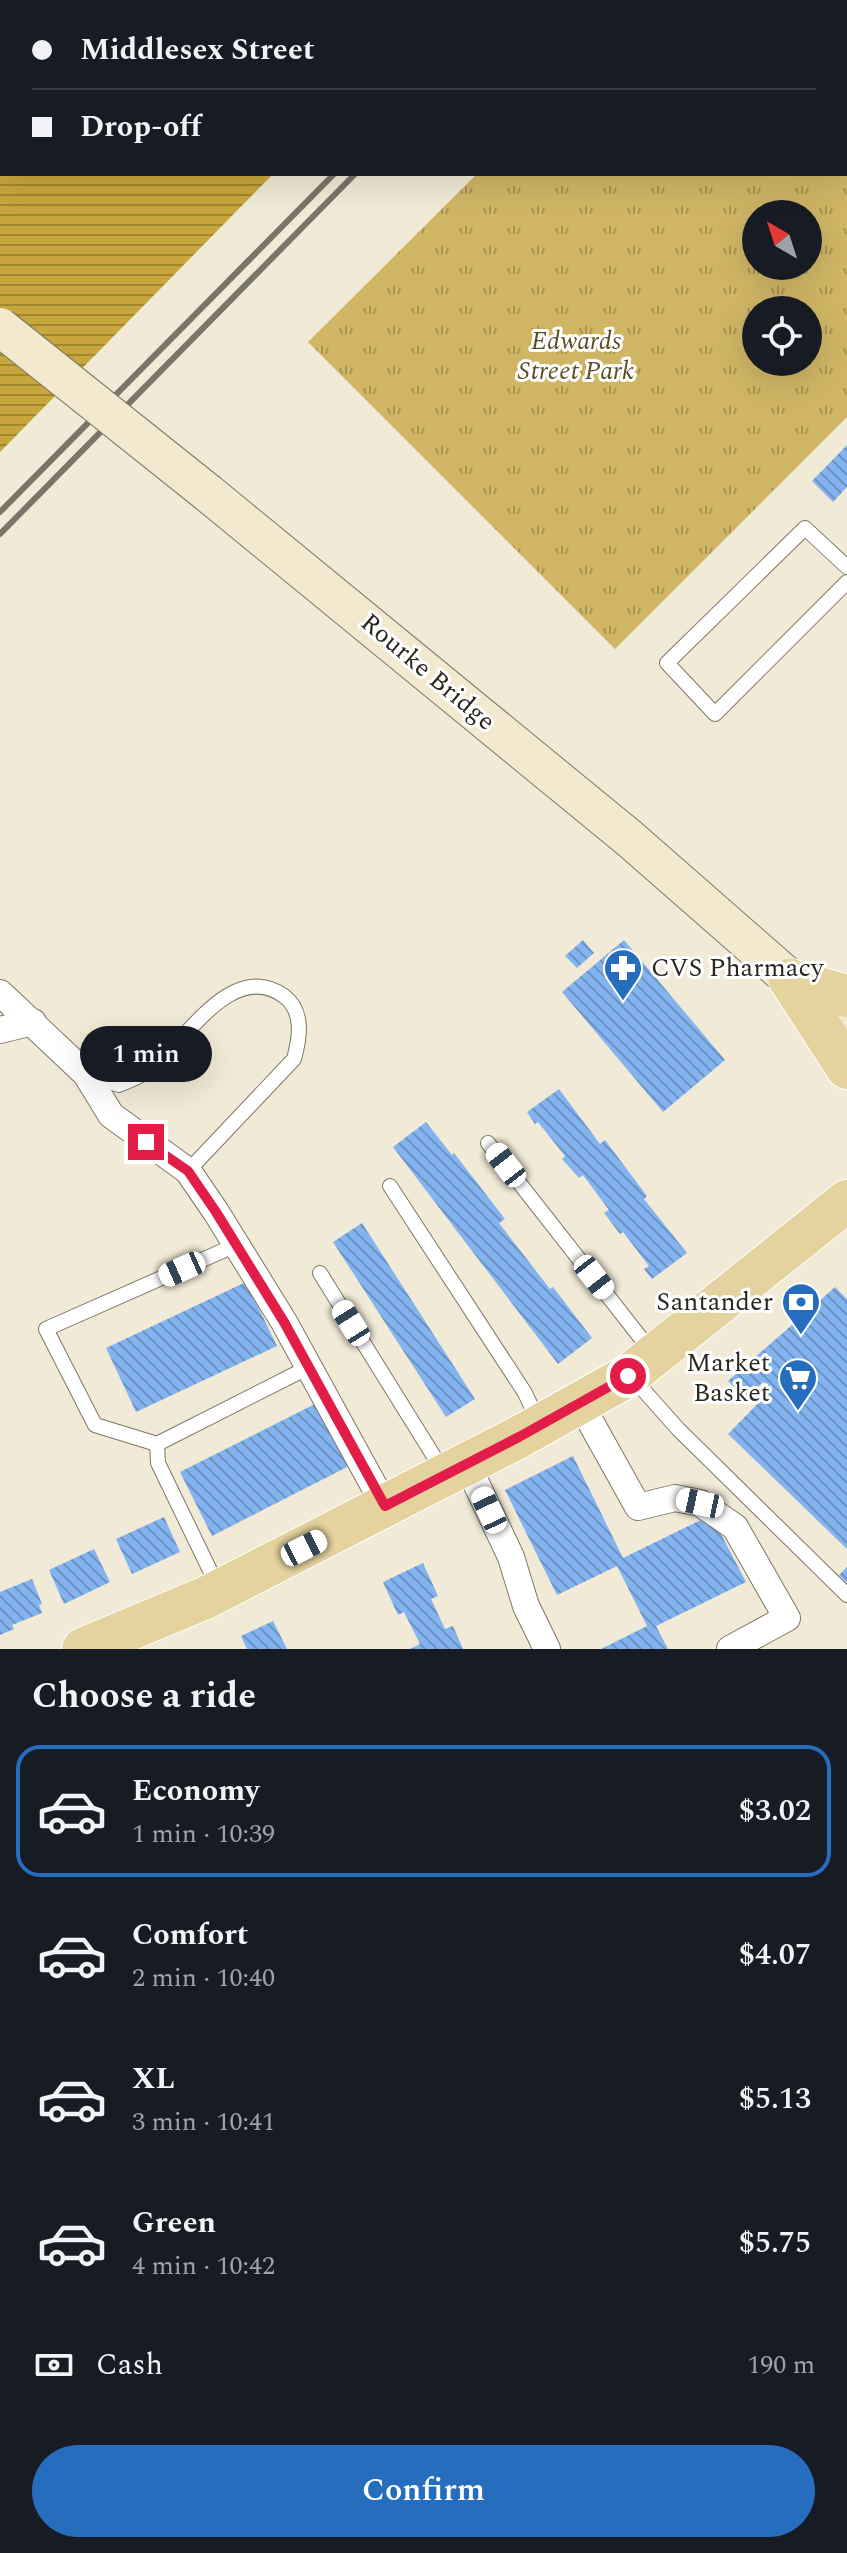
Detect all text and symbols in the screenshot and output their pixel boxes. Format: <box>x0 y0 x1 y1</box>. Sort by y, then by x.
text: Middlesex Street <box>80 27 315 73</box>
text: Drop-off <box>80 104 201 150</box>
north arrow <box>742 200 822 280</box>
map controls <box>742 200 822 376</box>
button: locate <box>742 296 822 376</box>
park label: Edwards Street Park <box>518 321 634 391</box>
street label: Rourke Bridge <box>352 603 504 741</box>
pharmacy icon: CVS Pharmacy <box>602 947 644 1002</box>
place label: CVS Pharmacy <box>651 948 825 988</box>
callout: 1 min <box>80 1026 212 1082</box>
text: 1 min <box>112 1034 180 1074</box>
route end <box>128 1124 164 1160</box>
car <box>482 1139 530 1191</box>
car <box>155 1248 209 1290</box>
car <box>570 1251 618 1303</box>
bank icon: Santander <box>780 1281 822 1336</box>
place label: Santander <box>656 1282 773 1322</box>
car <box>328 1296 374 1350</box>
place label: Market Basket <box>686 1343 770 1413</box>
supermarket icon: Market Basket <box>777 1357 819 1412</box>
route start <box>610 1358 646 1394</box>
car <box>468 1483 510 1537</box>
car <box>674 1486 726 1520</box>
car <box>277 1526 331 1570</box>
text: Choose a ride <box>32 1669 256 1724</box>
text: Economy <box>132 1768 259 1814</box>
icon: car <box>36 1775 108 1847</box>
text: $3.02 <box>739 1788 811 1834</box>
text: 1 min · 10:39 <box>132 1814 275 1854</box>
text: Comfort <box>132 1912 248 1958</box>
icon: car <box>36 1919 108 1991</box>
text: $4.07 <box>739 1932 811 1978</box>
text: 2 min · 10:40 <box>132 1958 275 1998</box>
text: XL <box>132 2056 175 2102</box>
icon: car <box>36 2063 108 2135</box>
text: $5.13 <box>739 2076 811 2122</box>
text: 3 min · 10:41 <box>132 2102 275 2142</box>
text: Green <box>132 2200 216 2246</box>
icon: car <box>36 2207 108 2279</box>
text: $5.75 <box>739 2220 811 2266</box>
text: 4 min · 10:42 <box>132 2246 275 2286</box>
text: Cash <box>96 2342 163 2388</box>
icon: cash <box>32 2343 76 2387</box>
text: 190 m <box>747 2345 815 2385</box>
button: Confirm <box>32 2445 815 2537</box>

